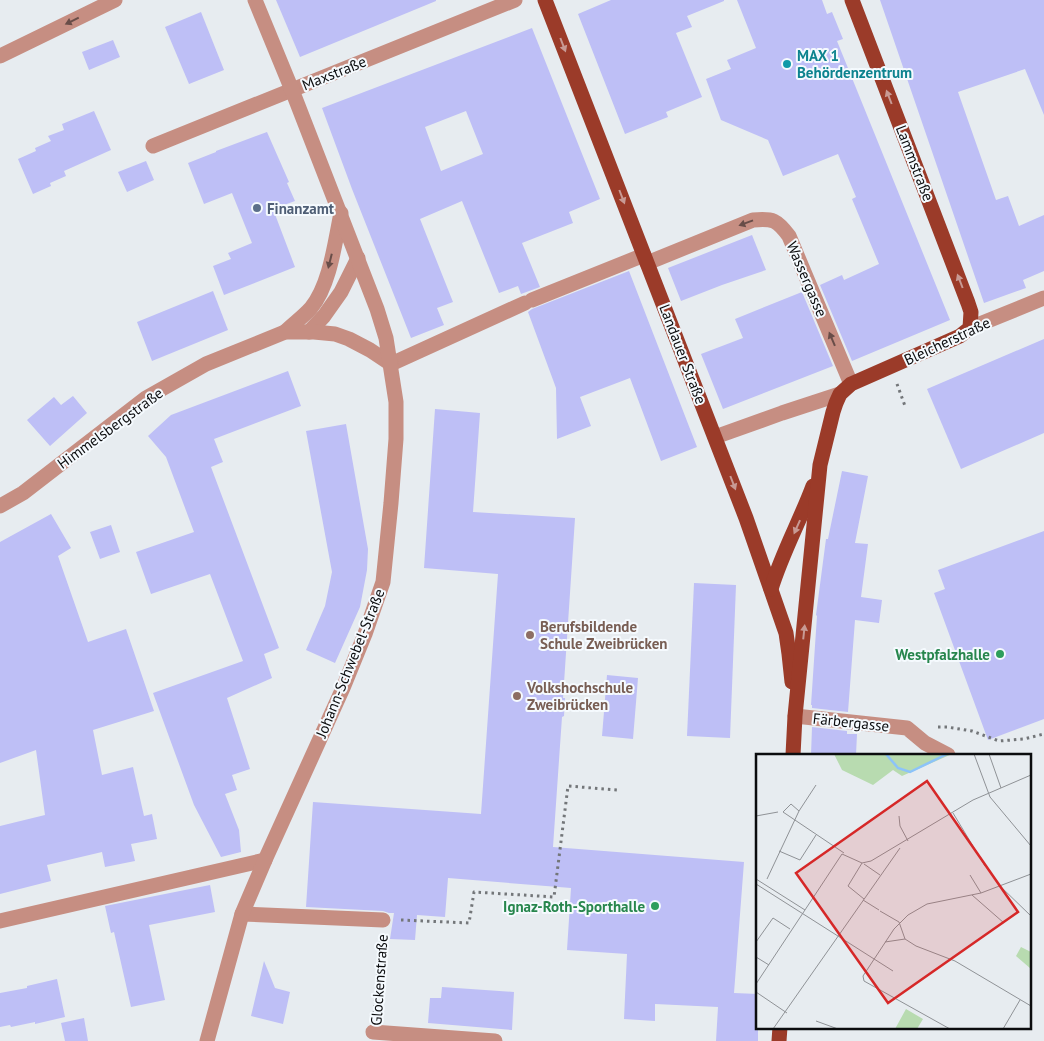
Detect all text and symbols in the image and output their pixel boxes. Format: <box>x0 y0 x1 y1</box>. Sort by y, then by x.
one-way arrow <box>64 17 79 26</box>
one-way arrow <box>559 38 567 53</box>
place label: MAX 1 Behördenzentrum <box>797 46 912 82</box>
street label: Maxstraße <box>299 52 369 94</box>
marker: MAX 1 Behördenzentrum <box>781 58 793 70</box>
one-way arrow <box>885 89 892 104</box>
street label: Lammstraße <box>892 122 938 204</box>
one-way arrow <box>618 190 626 205</box>
place label: Finanzamt <box>267 199 335 218</box>
marker: Finanzamt <box>251 202 263 214</box>
one-way arrow <box>738 219 753 227</box>
street label: Wassergasse <box>783 238 831 320</box>
one-way arrow <box>326 253 334 268</box>
one-way arrow <box>956 273 964 288</box>
street label: Landauer Straße <box>655 301 711 407</box>
street label: Bleicherstraße <box>901 313 993 369</box>
one-way arrow <box>828 331 836 346</box>
street label: Himmelsbergstraße <box>53 383 167 473</box>
one-way arrow <box>729 476 737 490</box>
one-way arrow <box>792 520 800 534</box>
street label: Johann-Schwebel-Straße <box>311 586 389 741</box>
place label: Berufsbildende Schule Zweibrücken <box>540 617 667 653</box>
one-way arrow <box>800 624 808 640</box>
marker: Berufsbildende Schule Zweibrücken <box>524 629 536 641</box>
place label: Westpfalzhalle <box>895 645 990 664</box>
marker: Westpfalzhalle <box>994 648 1006 660</box>
place label: Volkshochschule Zweibrücken <box>526 678 633 714</box>
marker: Volkshochschule Zweibrücken <box>511 690 523 702</box>
street label: Färbergasse <box>812 709 890 735</box>
inset map <box>756 754 1032 1028</box>
place label: Ignaz-Roth-Sporthalle <box>503 897 645 916</box>
marker: Ignaz-Roth-Sporthalle <box>649 900 661 912</box>
street label: Glockenstraße <box>366 934 392 1026</box>

